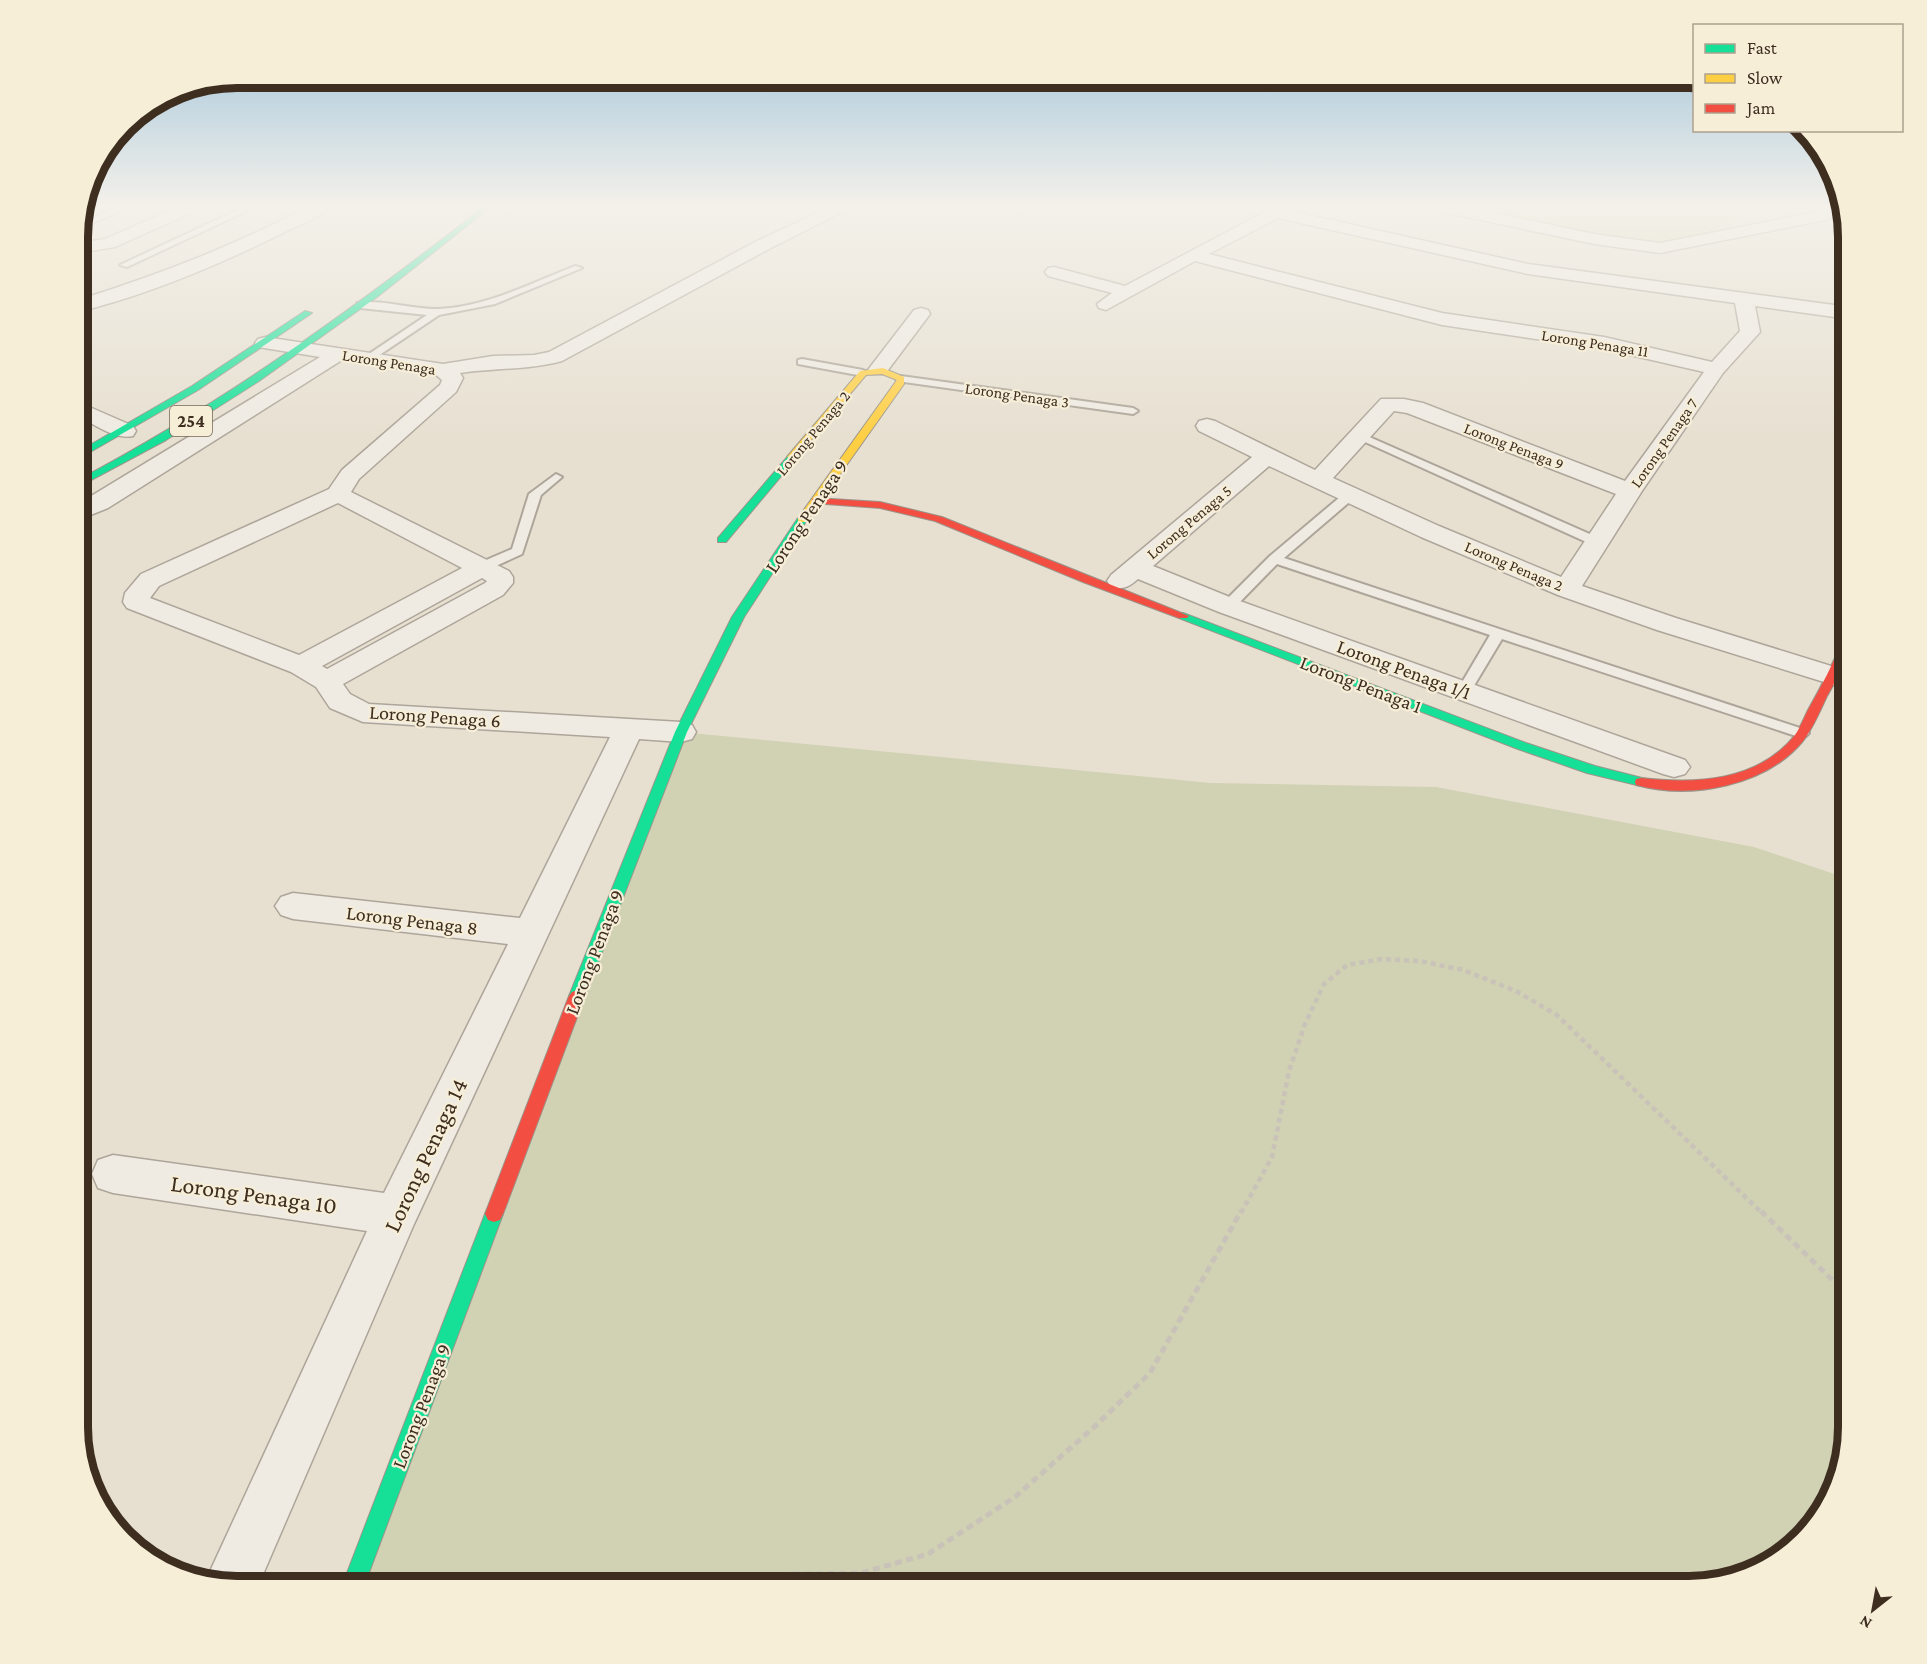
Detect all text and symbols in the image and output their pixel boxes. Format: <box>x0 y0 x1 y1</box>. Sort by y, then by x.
legend <box>1693 24 1903 132</box>
text: Fast <box>1747 38 1778 58</box>
text: Slow <box>1747 68 1783 88</box>
text: Jam <box>1745 98 1776 118</box>
street label: Lorong Penaga 11 <box>1540 326 1650 361</box>
street label: Lorong Penaga <box>341 346 438 379</box>
street label: Lorong Penaga 3 <box>964 379 1070 412</box>
street label: Lorong Penaga 2 <box>773 387 854 479</box>
street label: Lorong Penaga 7 <box>1627 395 1702 491</box>
road number: 254 <box>170 406 212 436</box>
street label: Lorong Penaga 9 <box>1461 419 1566 474</box>
street label: Lorong Penaga 9 <box>760 455 853 577</box>
street label: Lorong Penaga 5 <box>1143 482 1235 563</box>
street label: Lorong Penaga 2 <box>1462 538 1566 595</box>
street label: Lorong Penaga 1/1 <box>1334 634 1474 704</box>
street label: Lorong Penaga 1 <box>1297 650 1425 718</box>
street label: Lorong Penaga 6 <box>368 700 502 733</box>
street label: Lorong Penaga 9 <box>560 887 629 1018</box>
street label: Lorong Penaga 8 <box>345 901 479 940</box>
street label: Lorong Penaga 14 <box>378 1074 472 1236</box>
street label: Lorong Penaga 10 <box>169 1169 339 1219</box>
street label: Lorong Penaga 9 <box>387 1341 456 1472</box>
north arrow <box>1843 1580 1903 1640</box>
text: N <box>1856 1612 1875 1633</box>

